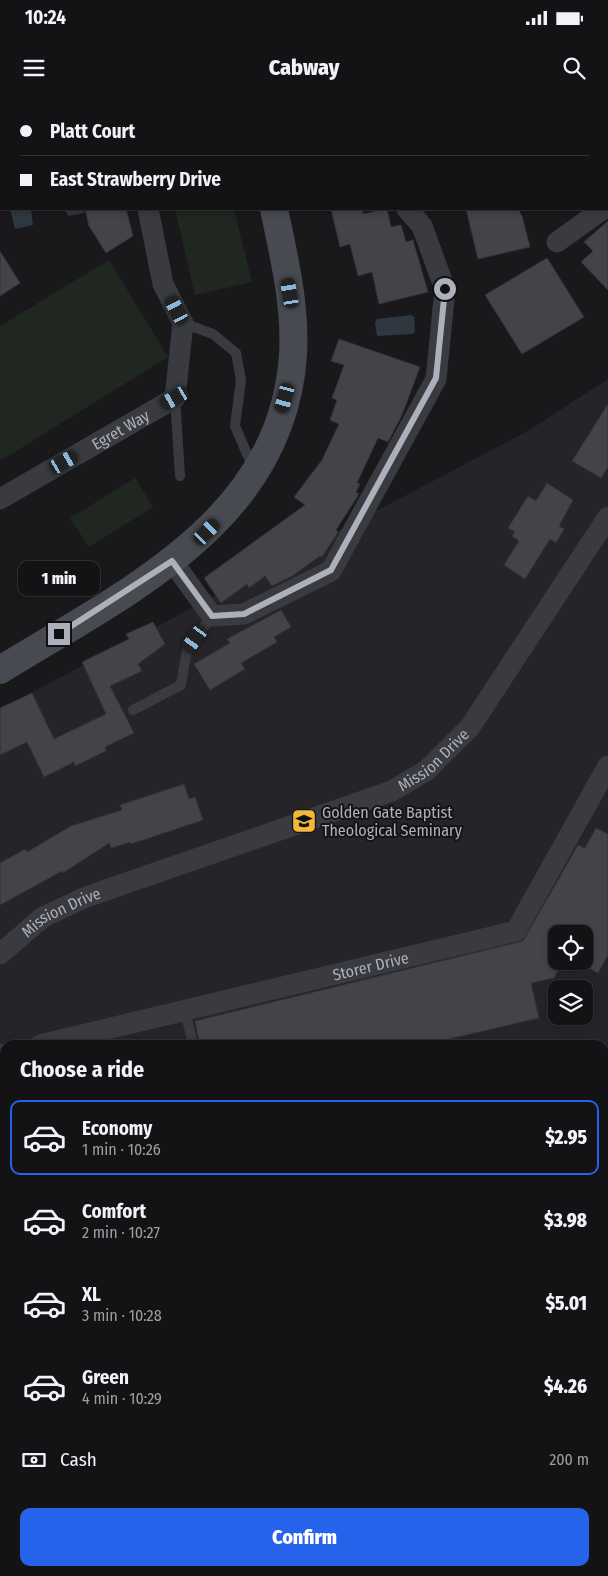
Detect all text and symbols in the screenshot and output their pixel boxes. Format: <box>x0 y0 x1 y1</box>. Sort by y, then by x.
text: 10:24 <box>25 6 66 29</box>
icon: menu <box>20 54 48 82</box>
text: Cabway <box>269 54 339 81</box>
icon: search <box>560 54 588 82</box>
text: Platt Court <box>50 120 135 143</box>
text: East Strawberry Drive <box>50 168 221 191</box>
car <box>280 277 299 309</box>
route start <box>434 278 456 300</box>
car <box>163 293 190 327</box>
car <box>273 382 296 414</box>
car <box>158 384 191 412</box>
street label: Egret Way <box>89 406 153 454</box>
car <box>47 448 80 476</box>
car <box>191 516 222 548</box>
callout: 1 min <box>18 562 100 596</box>
text: 1 min <box>42 569 76 588</box>
car <box>180 622 209 656</box>
route end <box>48 623 70 645</box>
street label: Mission Drive <box>394 725 473 795</box>
place label: Golden Gate Baptist Theological Seminary <box>322 803 463 840</box>
school or university icon: Golden Gate Baptist Theological Seminary <box>291 808 317 834</box>
street label: Mission Drive <box>18 884 103 941</box>
map controls <box>548 925 593 1025</box>
button: locate <box>548 925 593 970</box>
street label: Storer Drive <box>331 948 411 985</box>
button: layers <box>548 980 593 1025</box>
text: Choose a ride <box>20 1056 144 1083</box>
icon: car <box>22 1115 67 1160</box>
text: Economy <box>82 1117 152 1140</box>
text: $2.95 <box>545 1126 587 1149</box>
text: 1 min · 10:26 <box>82 1140 161 1159</box>
icon: car <box>22 1198 67 1243</box>
text: Comfort <box>82 1200 146 1223</box>
text: $3.98 <box>544 1209 587 1232</box>
text: 2 min · 10:27 <box>82 1223 160 1242</box>
icon: car <box>22 1281 67 1326</box>
text: XL <box>82 1283 101 1306</box>
text: $5.01 <box>545 1292 587 1315</box>
text: 3 min · 10:28 <box>82 1306 162 1325</box>
icon: car <box>22 1364 67 1409</box>
text: Green <box>82 1366 129 1389</box>
text: $4.26 <box>544 1375 587 1398</box>
text: 4 min · 10:29 <box>82 1389 162 1408</box>
icon: cash <box>20 1446 48 1474</box>
text: Cash <box>60 1448 97 1471</box>
text: 200 m <box>549 1450 589 1469</box>
button: Confirm <box>20 1508 589 1566</box>

